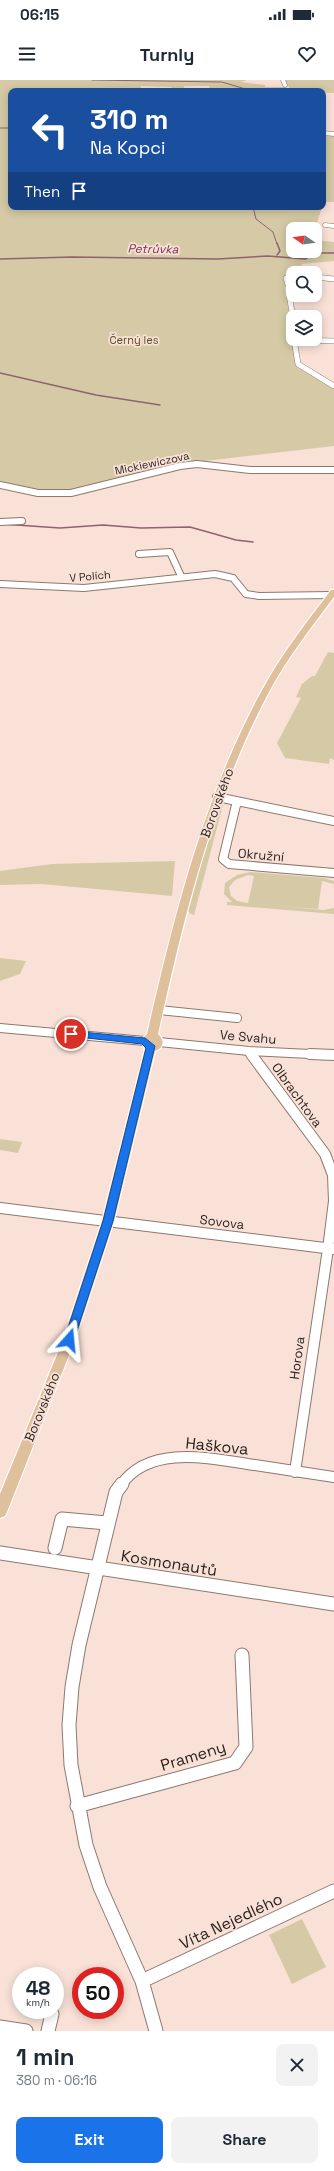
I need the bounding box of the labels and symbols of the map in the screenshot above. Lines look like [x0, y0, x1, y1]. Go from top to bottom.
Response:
north arrow [286, 222, 322, 258]
water label: Petrůvka [127, 241, 179, 257]
park label: Černý les [110, 333, 159, 347]
street label: Mickiewiczova [113, 448, 191, 478]
street label: V Polích [69, 567, 111, 585]
street label: Borovského [197, 766, 237, 840]
street label: Okružní [237, 845, 286, 866]
pin [54, 1017, 88, 1051]
street label: Ve Svahu [219, 1026, 277, 1048]
street label: Olbrachtova [268, 1059, 326, 1131]
street label: Sovova [199, 1211, 246, 1233]
position arrow [48, 1319, 90, 1361]
street label: Horova [286, 1335, 309, 1381]
street label: Borovského [20, 1370, 64, 1444]
street label: Haškova [184, 1432, 250, 1460]
street label: Kosmonautů [119, 1545, 219, 1581]
street label: Prameny [158, 1736, 228, 1776]
street label: Víta Nejedlého [176, 1888, 286, 1954]
speed limit sign: 50 [72, 1967, 124, 2019]

